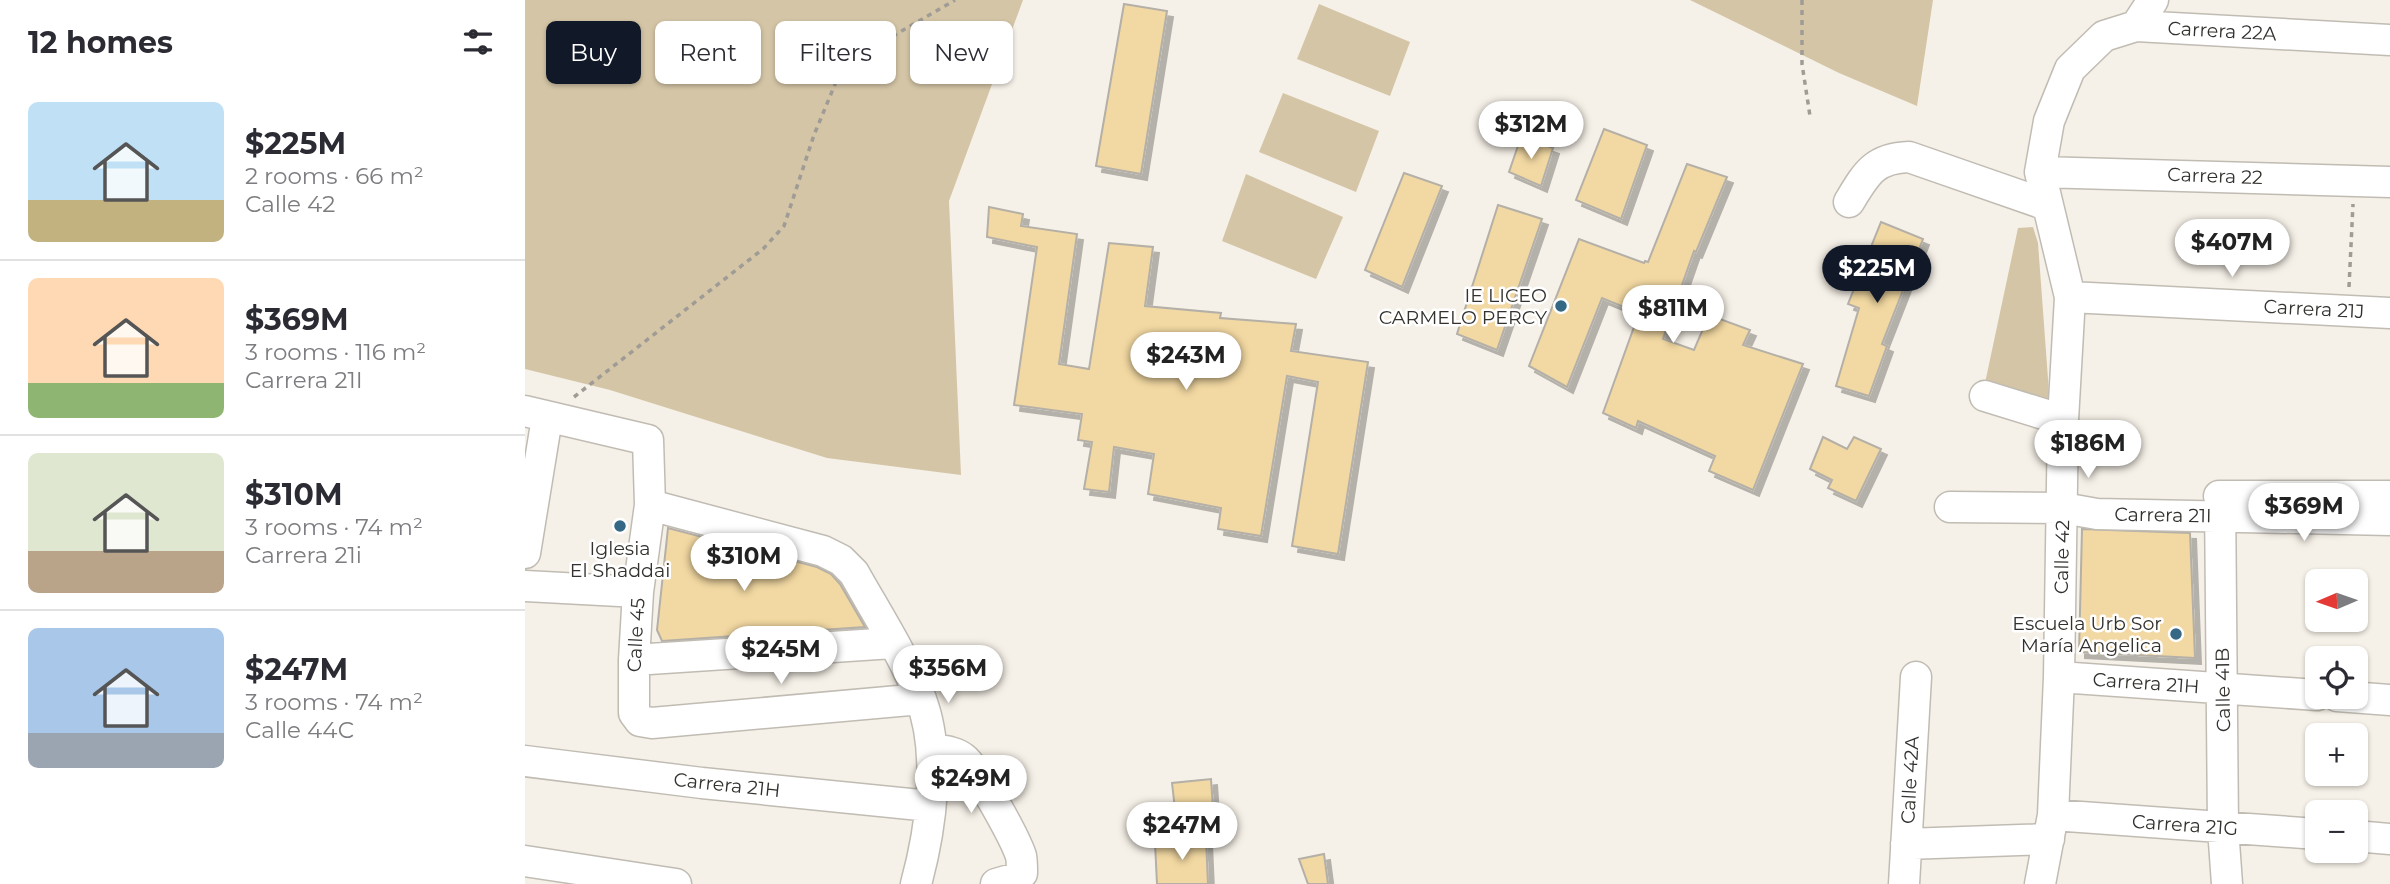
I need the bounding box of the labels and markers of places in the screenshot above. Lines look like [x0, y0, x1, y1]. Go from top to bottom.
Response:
pin: $312M [1482, 102, 1580, 161]
pin: $407M [2183, 219, 2281, 279]
pin: $225M [1828, 246, 1926, 305]
place label: IE LICEO CARMELO PERCY [1379, 284, 1548, 329]
pin: $811M [1624, 286, 1722, 345]
marker: IE LICEO CARMELO PERCY [1553, 298, 1569, 314]
pin: $243M [1137, 332, 1235, 392]
pin: $186M [2039, 420, 2137, 480]
pin: $369M [2255, 484, 2353, 543]
marker: Iglesia El Shaddai [612, 518, 628, 534]
pin: $310M [695, 534, 793, 593]
place label: Iglesia El Shaddai [570, 537, 670, 582]
place label: Escuela Urb Sor María Angelica [2012, 612, 2162, 657]
pin: $245M [732, 626, 830, 686]
marker: Escuela Urb Sor María Angelica [2168, 626, 2184, 642]
pin: $356M [899, 646, 997, 705]
pin: $249M [922, 756, 1020, 815]
pin: $247M [1133, 802, 1231, 862]

